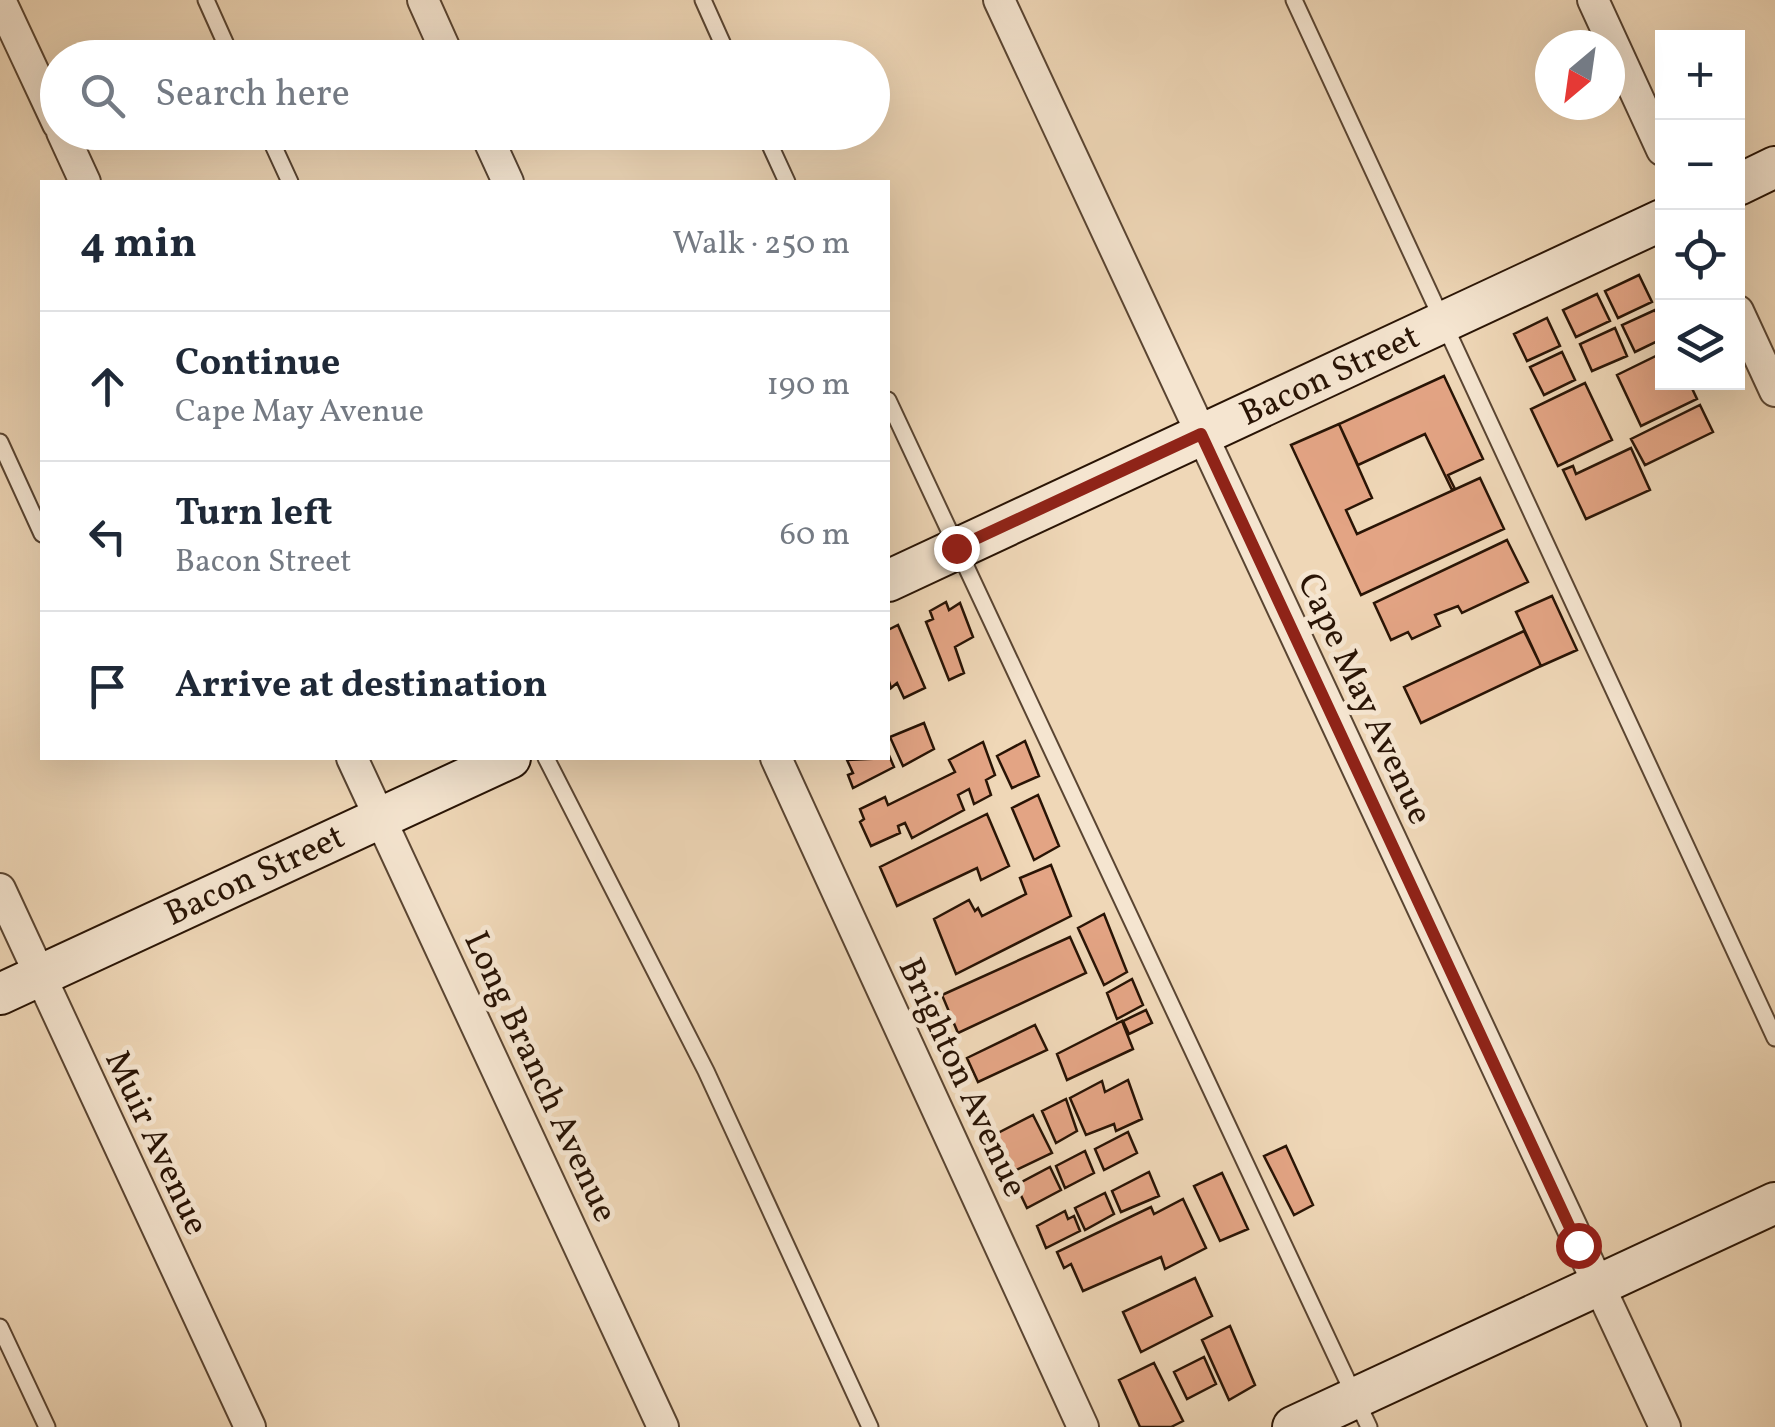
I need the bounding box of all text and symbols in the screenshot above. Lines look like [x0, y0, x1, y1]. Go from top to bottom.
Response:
north arrow [1535, 30, 1625, 120]
map controls [1655, 30, 1745, 390]
button: + [1655, 30, 1745, 120]
search box [40, 40, 890, 150]
icon: search [75, 68, 130, 123]
text: Search here [155, 69, 350, 122]
button: − [1655, 120, 1745, 210]
button: locate [1655, 210, 1745, 300]
text: 4 min [80, 216, 197, 275]
text: Walk · 250 m [672, 223, 850, 267]
button: layers [1655, 300, 1745, 390]
street label: Bacon Street [1233, 314, 1428, 439]
text: Continue [175, 338, 340, 391]
icon: ahead [80, 359, 135, 414]
text: 190 m [766, 364, 850, 408]
text: Cape May Avenue [175, 391, 424, 435]
text: Turn left [175, 488, 332, 541]
icon: left [80, 509, 135, 564]
text: 60 m [780, 514, 850, 558]
route end [934, 526, 980, 572]
text: Bacon Street [175, 541, 352, 585]
street label: Cape May Avenue [1284, 566, 1443, 833]
icon: arrive [80, 659, 135, 714]
text: Arrive at destination [175, 660, 548, 713]
street label: Bacon Street [158, 814, 353, 939]
street label: Long Branch Avenue [451, 924, 628, 1231]
street label: Brighton Avenue [885, 951, 1038, 1206]
street label: Muir Avenue [92, 1043, 219, 1243]
route start [1556, 1223, 1602, 1269]

